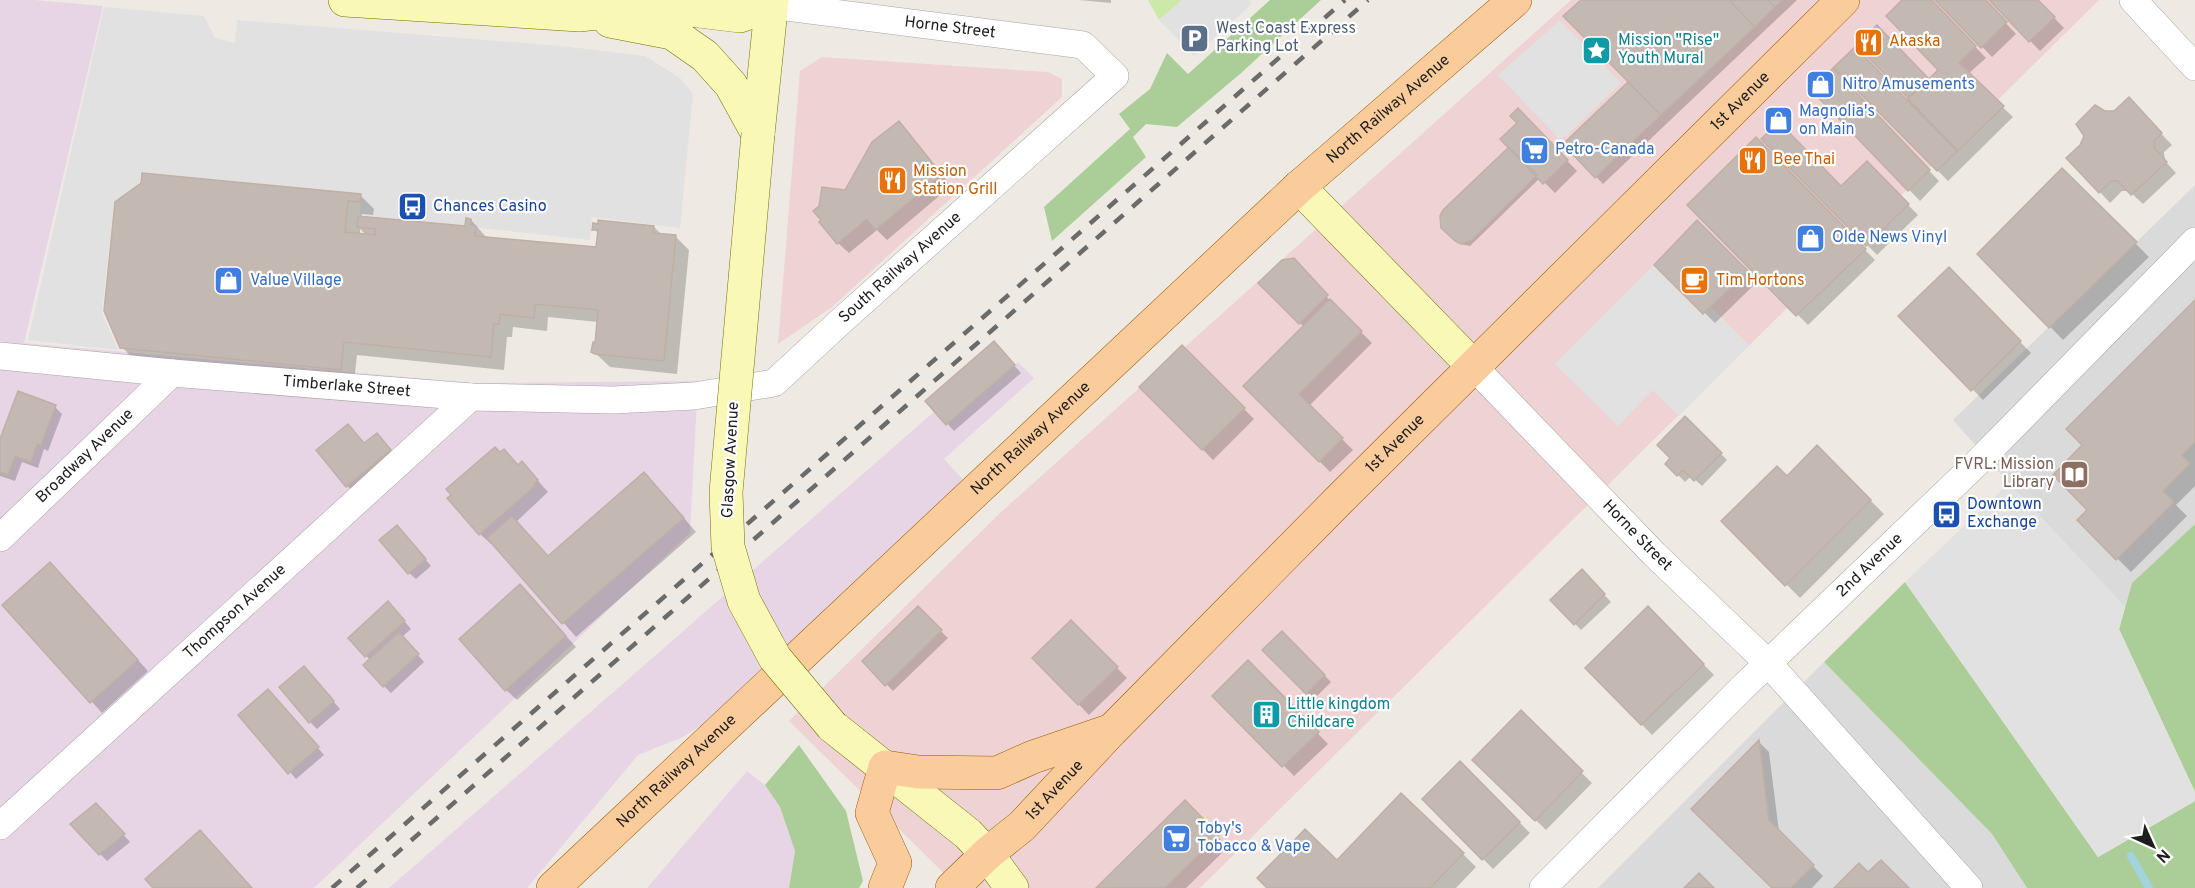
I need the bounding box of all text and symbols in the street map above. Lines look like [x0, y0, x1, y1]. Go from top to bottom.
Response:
street label: Horne Street [903, 12, 997, 44]
place label: West Coast Express Parking Lot [1216, 19, 1356, 57]
parking icon: West Coast Express Parking Lot [1179, 22, 1211, 54]
restaurant icon: Akaska [1852, 26, 1884, 58]
place label: Mission "Rise" Youth Mural [1618, 31, 1719, 69]
place label: Akaska [1889, 32, 1940, 52]
place icon: Mission "Rise" Youth Mural [1581, 34, 1613, 66]
street label: North Railway Avenue [1322, 51, 1454, 169]
street label: 1st Avenue [1707, 68, 1774, 135]
shop icon: Nitro Amusements [1805, 69, 1837, 101]
place label: Nitro Amusements [1842, 75, 1975, 95]
place label: Magnolia's on Main [1799, 102, 1875, 140]
shop icon: Magnolia's on Main [1762, 105, 1794, 137]
supermarket icon: Petro-Canada [1518, 134, 1550, 166]
place label: Petro-Canada [1555, 140, 1654, 160]
restaurant icon: Bee Thai [1736, 144, 1768, 176]
place label: Bee Thai [1773, 150, 1835, 170]
place label: Mission Station Grill [913, 162, 998, 200]
restaurant icon: Mission Station Grill [876, 165, 908, 197]
bus stop icon: Chances Casino [396, 191, 428, 223]
place label: Chances Casino [433, 197, 547, 217]
street label: South Railway Avenue [835, 208, 966, 328]
shop icon: Olde News Vinyl [1795, 222, 1827, 254]
place label: Olde News Vinyl [1832, 228, 1947, 248]
shop icon: Value Village [213, 265, 245, 297]
cafe icon: Tim Hortons [1679, 265, 1711, 297]
place label: Value Village [250, 271, 342, 291]
place label: Tim Hortons [1716, 271, 1805, 291]
street label: Timberlake Street [282, 372, 411, 402]
street label: North Railway Avenue [967, 378, 1095, 500]
street label: Glasgow Avenue [718, 401, 744, 519]
street label: Broadway Avenue [32, 405, 138, 508]
street label: 1st Avenue [1362, 410, 1429, 478]
place label: FVRL: Mission Library [1954, 455, 2054, 493]
library icon: FVRL: Mission Library [2059, 458, 2091, 490]
place label: Downtown Exchange [1967, 495, 2042, 533]
street label: Horne Street [1598, 496, 1676, 576]
bus stop icon: Downtown Exchange [1930, 498, 1962, 530]
street label: 2nd Avenue [1832, 529, 1907, 602]
street label: Thompson Avenue [180, 560, 291, 664]
place label: Little kingdom Childcare [1287, 695, 1390, 733]
building icon: Little kingdom Childcare [1250, 698, 1282, 730]
street label: North Railway Avenue [613, 710, 741, 833]
street label: 1st Avenue [1022, 756, 1088, 825]
north arrow [2123, 816, 2183, 876]
place label: Toby's Tobacco & Vape [1197, 819, 1310, 857]
supermarket icon: Toby's Tobacco & Vape [1160, 822, 1192, 854]
text: N [2151, 844, 2173, 866]

